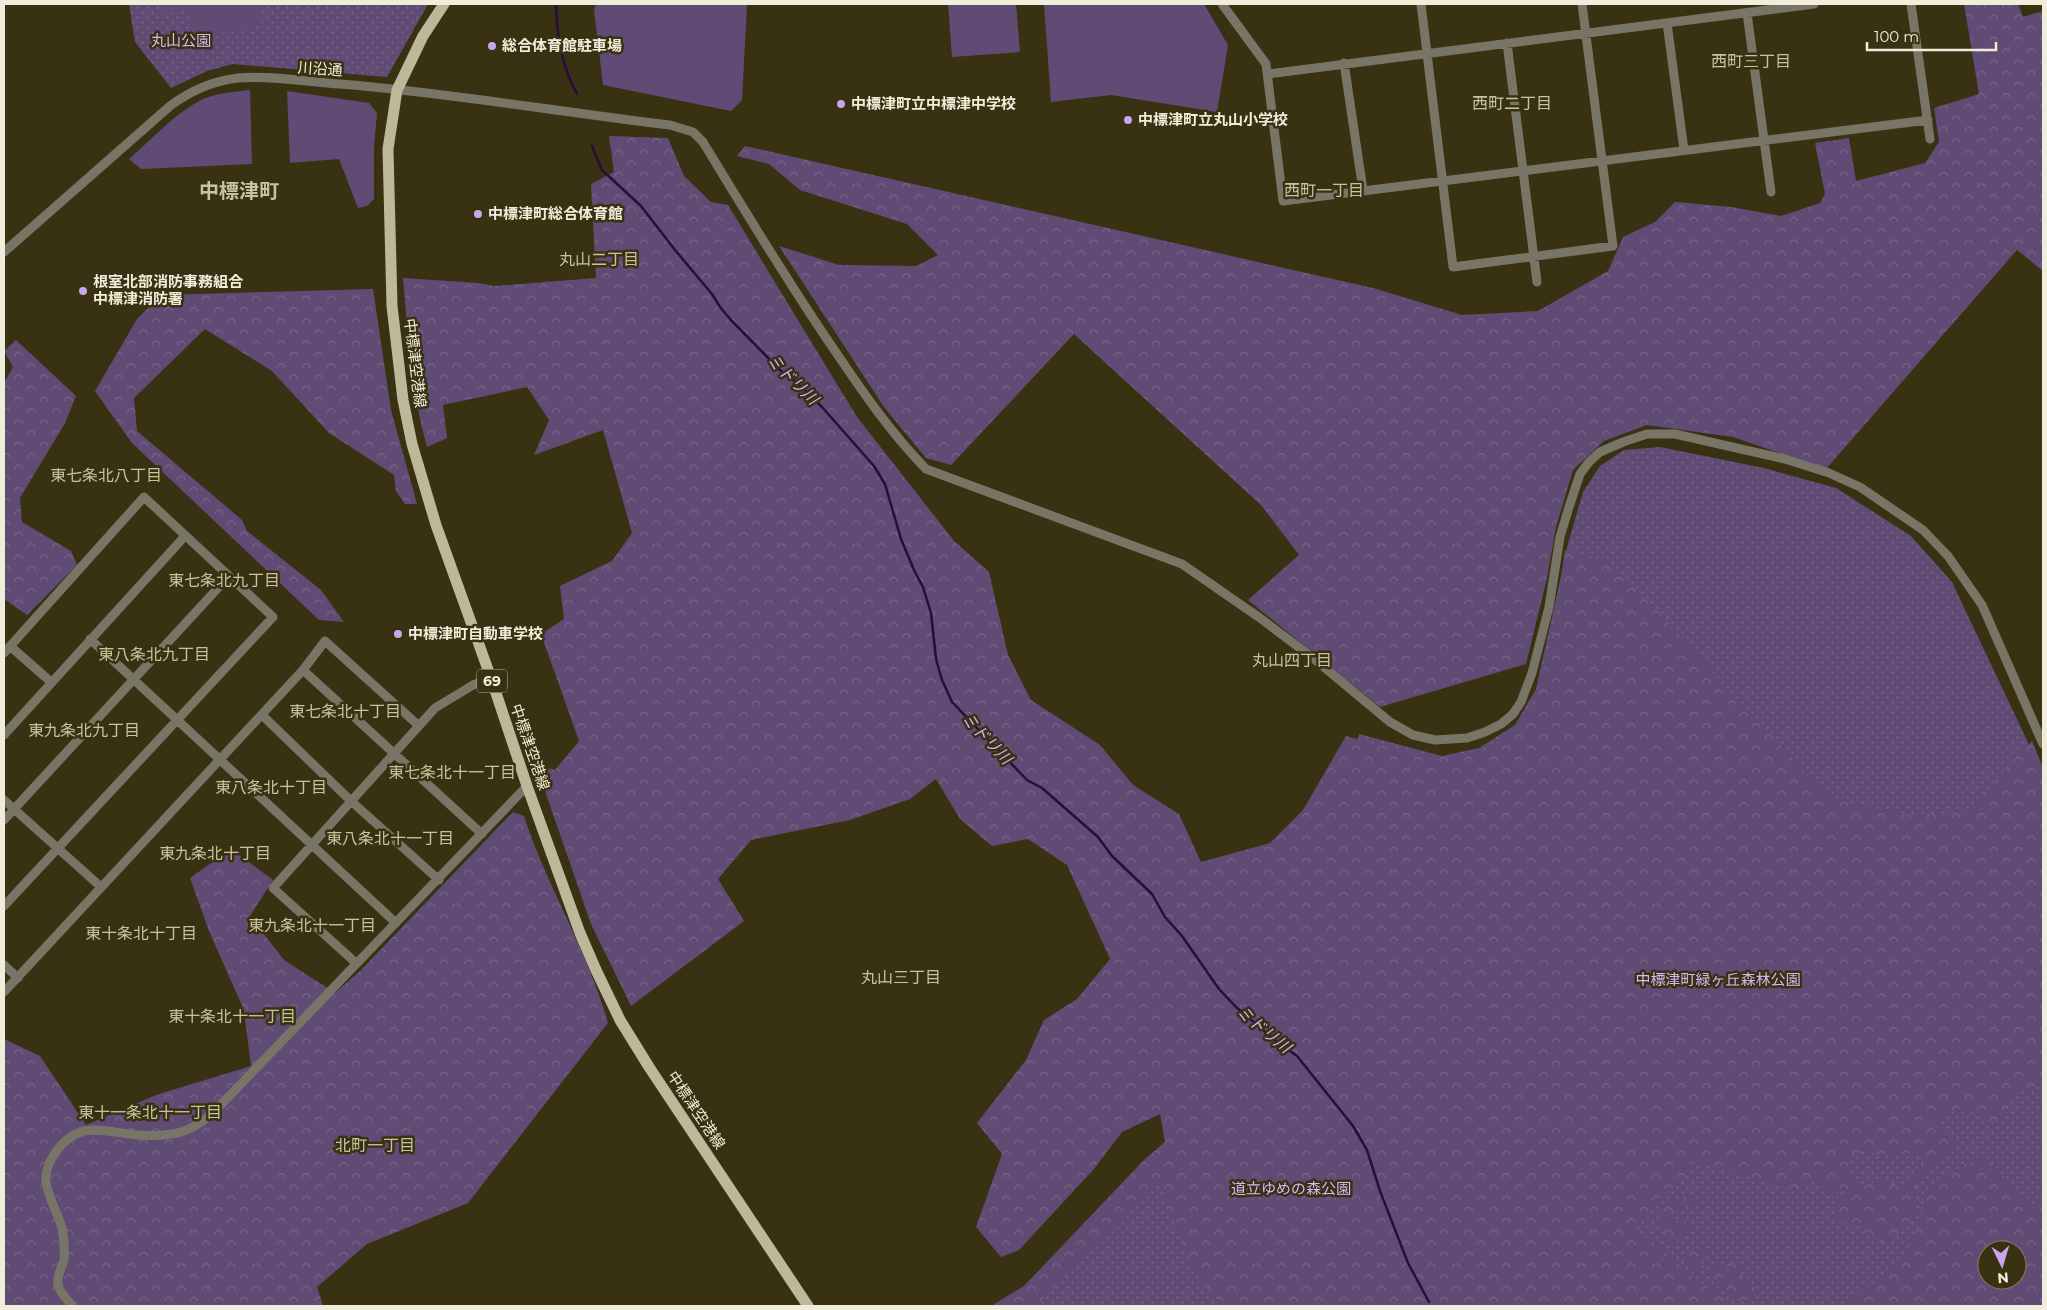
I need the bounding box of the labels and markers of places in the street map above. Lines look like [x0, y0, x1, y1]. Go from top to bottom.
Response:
place label: 総合体育館駐車場 [502, 36, 622, 55]
marker: 総合体育館駐車場 [486, 40, 498, 52]
place label: 中標津町立中標津中学校 [851, 94, 1016, 113]
marker: 中標津町立中標津中学校 [835, 98, 847, 110]
place label: 中標津町立丸山小学校 [1138, 110, 1288, 129]
marker: 中標津町立丸山小学校 [1122, 114, 1134, 126]
place label: 中標津町総合体育館 [488, 204, 623, 223]
marker: 中標津町総合体育館 [472, 208, 484, 220]
place label: 根室北部消防事務組合 中標津消防署 [93, 272, 244, 308]
marker: 根室北部消防事務組合 中標津消防署 [77, 285, 89, 297]
place label: 中標津町自動車学校 [408, 624, 543, 643]
marker: 中標津町自動車学校 [392, 628, 404, 640]

